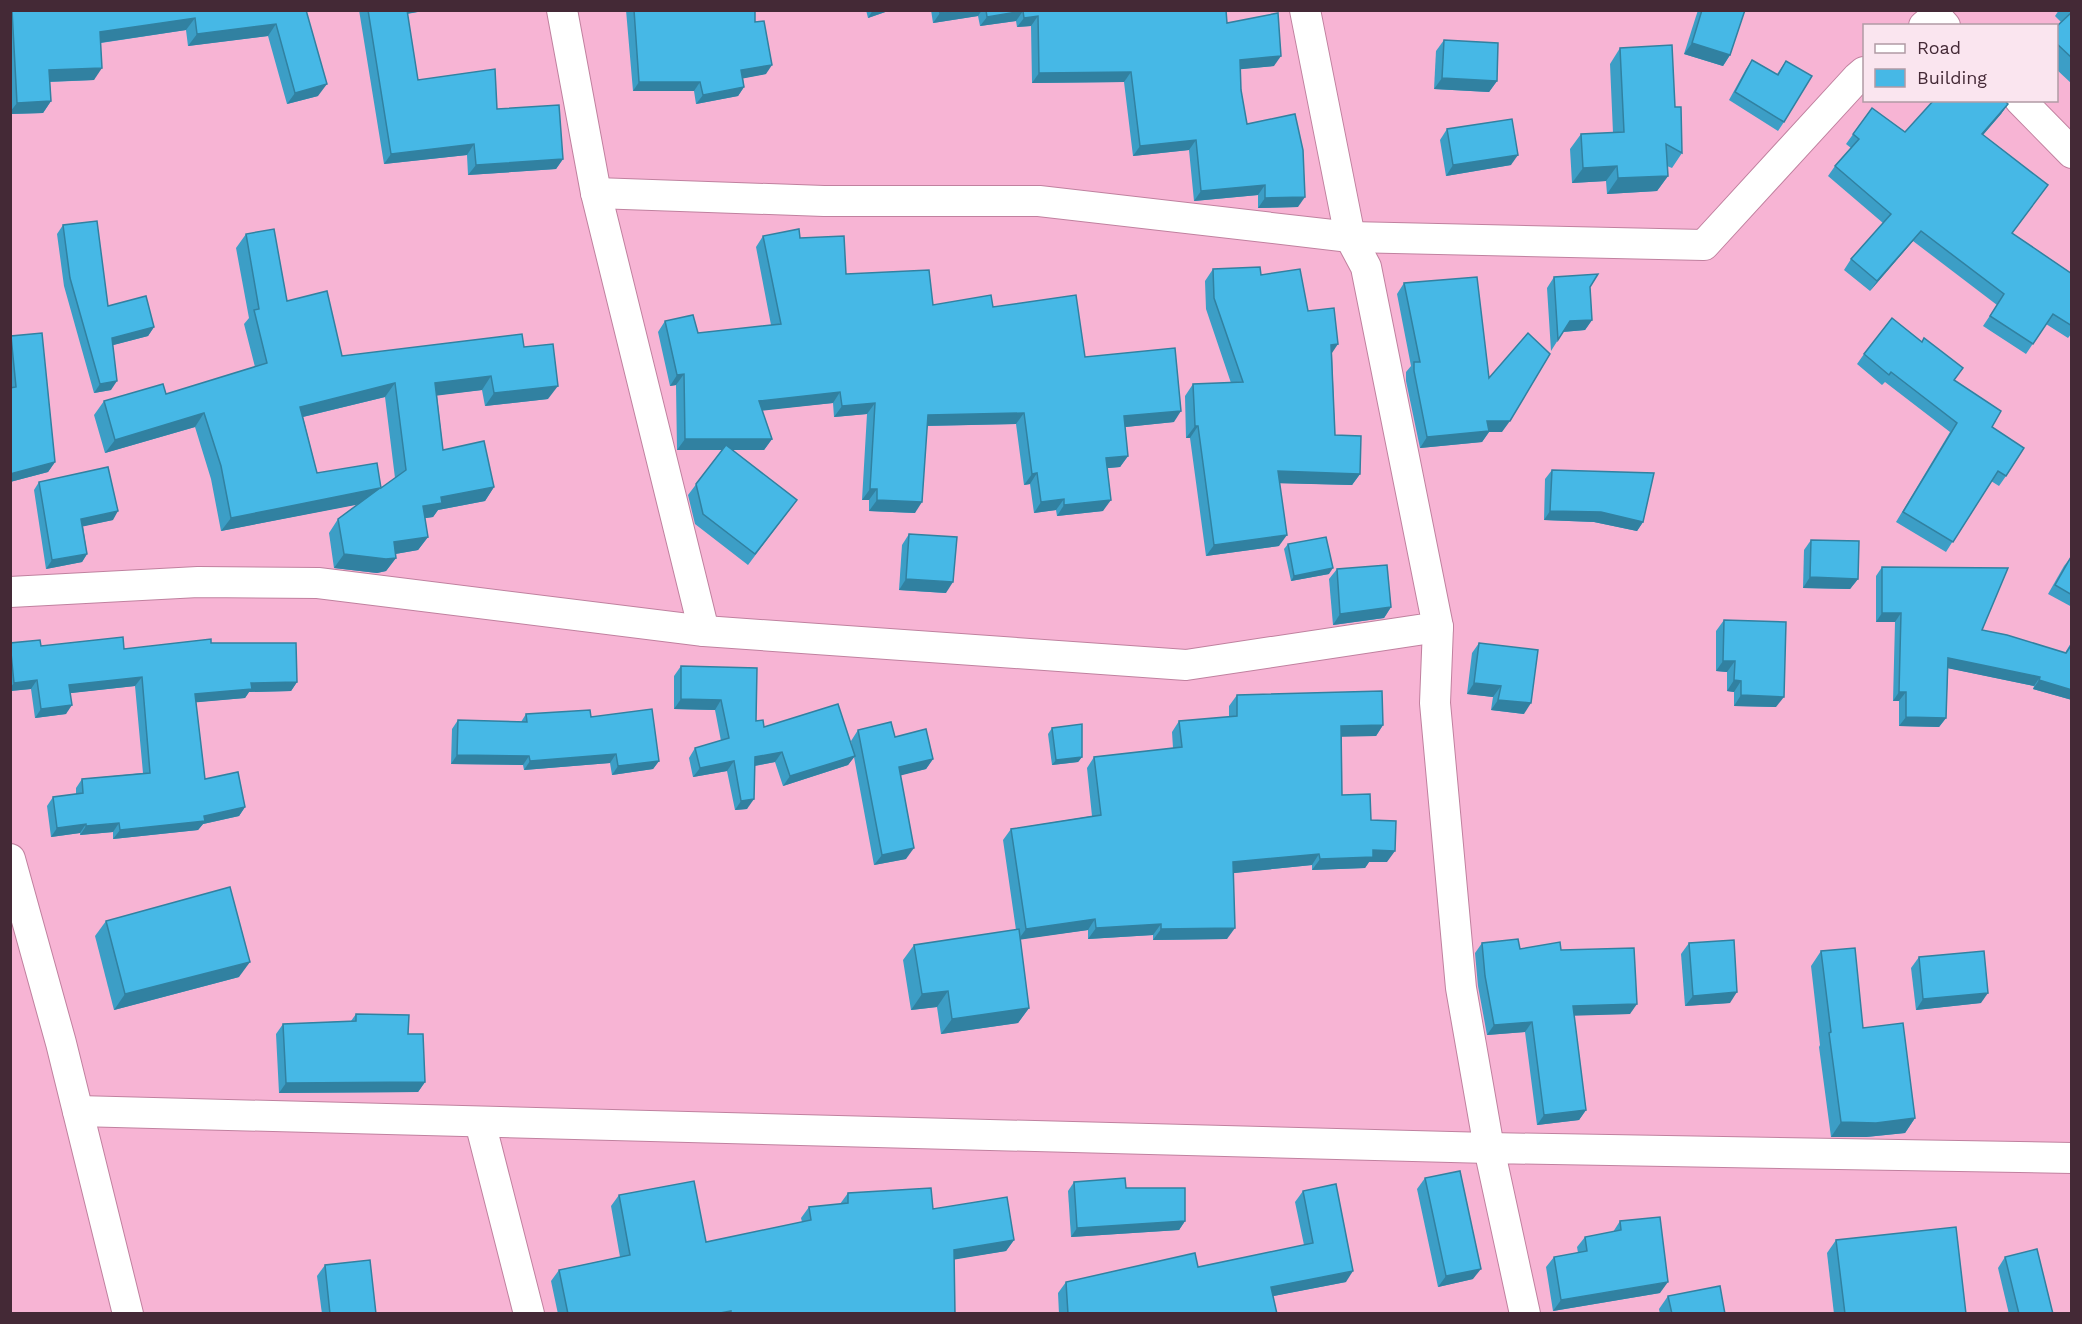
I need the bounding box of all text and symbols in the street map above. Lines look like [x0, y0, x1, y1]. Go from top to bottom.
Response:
legend [1863, 24, 2058, 102]
text: Road [1917, 37, 1961, 58]
text: Building [1917, 67, 1987, 88]

